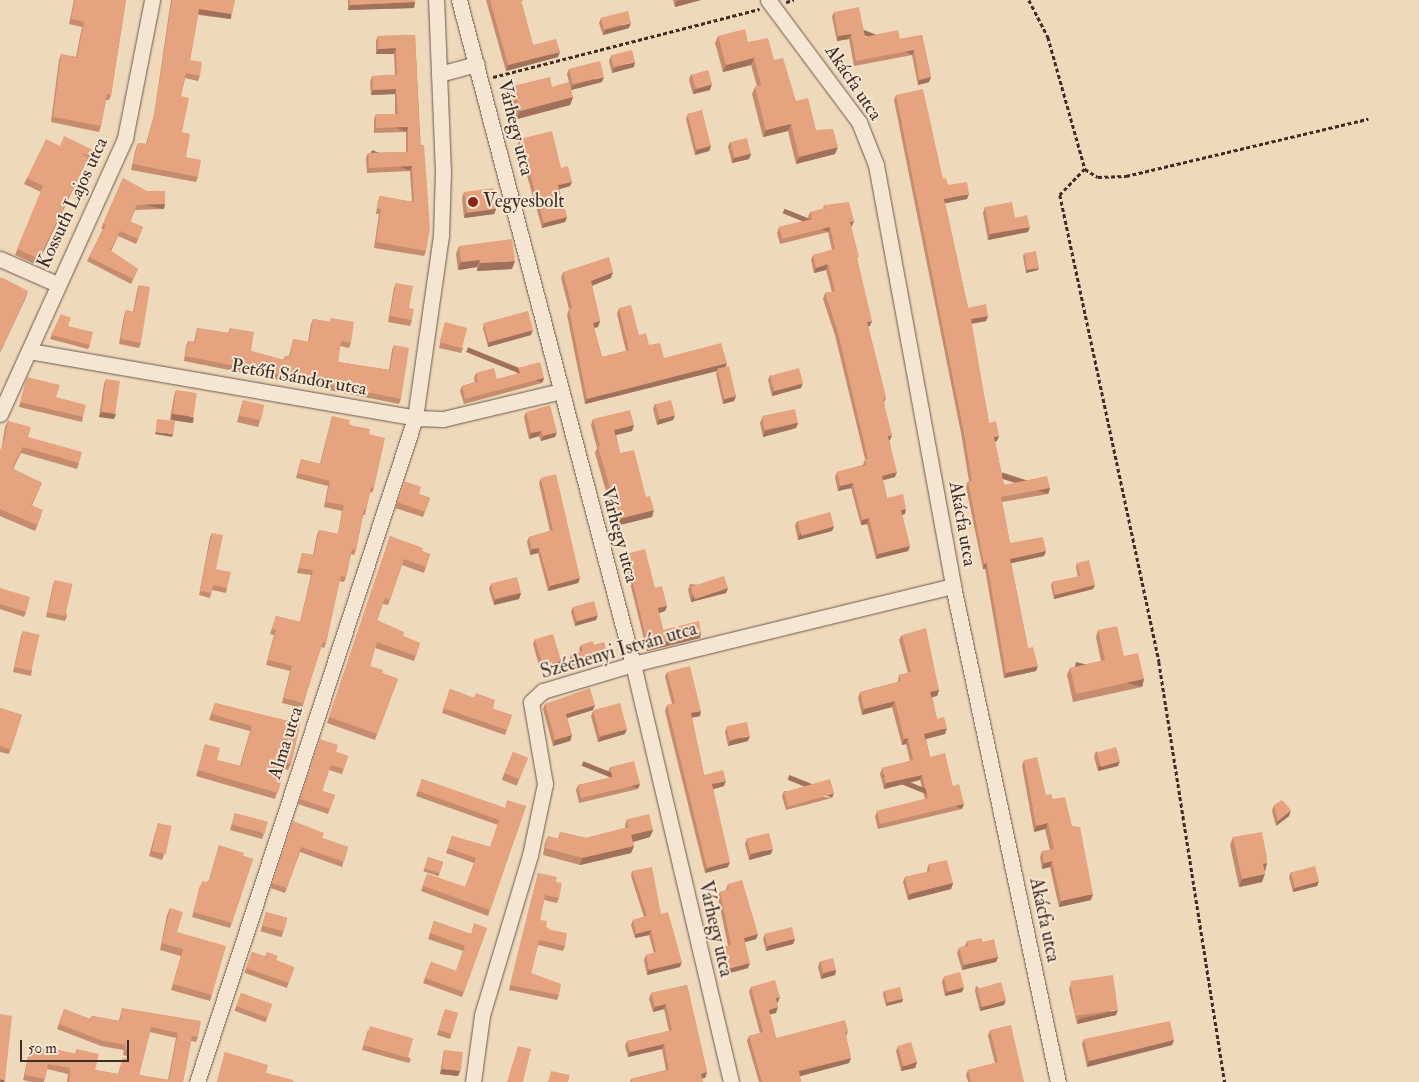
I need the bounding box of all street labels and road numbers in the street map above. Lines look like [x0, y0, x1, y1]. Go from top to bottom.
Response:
street label: Akácfa utca [820, 41, 886, 125]
street label: Várhegy utca [492, 78, 538, 178]
street label: Kossuth Lajos utca [33, 134, 113, 272]
street label: Petőfi Sándor utca [229, 355, 369, 401]
street label: Akácfa utca [943, 480, 981, 568]
street label: Várhegy utca [595, 485, 643, 585]
street label: Széchenyi István utca [538, 618, 700, 684]
street label: Alma utca [264, 704, 308, 782]
street label: Akácfa utca [1024, 876, 1064, 964]
street label: Várhegy utca [693, 879, 737, 979]

